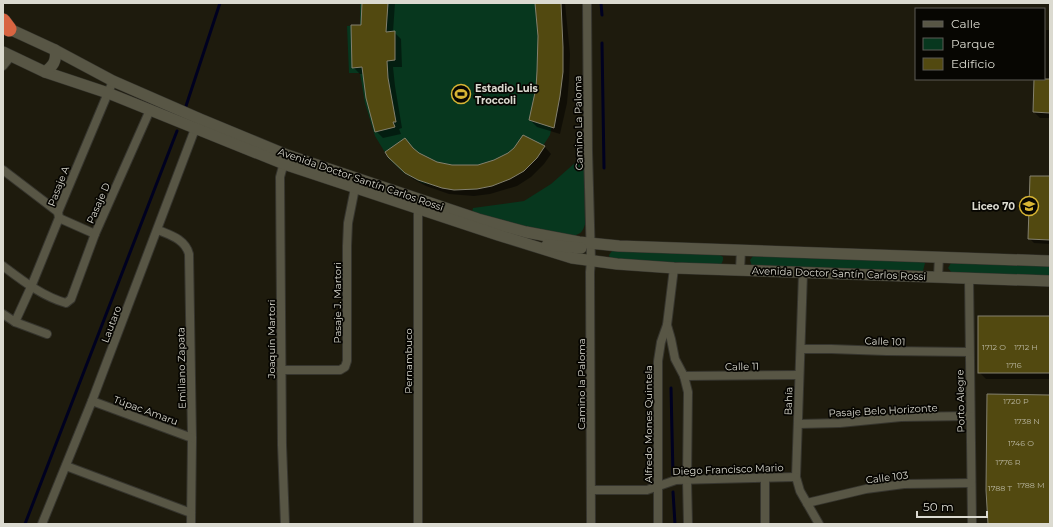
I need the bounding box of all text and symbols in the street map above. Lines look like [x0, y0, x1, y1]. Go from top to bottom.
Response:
legend [915, 8, 1045, 80]
text: Calle [951, 16, 980, 31]
text: Parque [951, 36, 995, 51]
text: Edificio [951, 56, 995, 71]
street label: Camino La Paloma [571, 76, 586, 170]
place label: Estadio Luis Troccoli [475, 82, 539, 107]
sports icon: Estadio Luis Troccoli [450, 83, 472, 105]
street label: Avenida Doctor Santín Carlos Rossi [276, 145, 445, 214]
street label: Pasaje A [45, 163, 72, 208]
street label: Pasaje D [84, 181, 113, 226]
school or university icon: Liceo 70 [1018, 195, 1040, 217]
place label: Liceo 70 [972, 200, 1015, 213]
street label: Pasaje J. Martori [331, 262, 344, 344]
street label: Avenida Doctor Santín Carlos Rossi [752, 264, 926, 283]
street label: Joaquín Martori [265, 299, 278, 380]
street label: Lautaro [99, 304, 124, 344]
street label: Emiliano Zapata [174, 327, 189, 409]
street label: Pernambuco [402, 328, 415, 394]
street label: Calle 101 [864, 334, 906, 349]
street label: Camino la Paloma [575, 338, 588, 430]
house number: 1712 O [982, 342, 1006, 352]
house number: 1712 H [1014, 342, 1038, 352]
street label: Calle 11 [725, 360, 759, 373]
house number: 1716 [1006, 360, 1022, 370]
street label: Alfredo Mones Quintela [642, 365, 655, 483]
street label: Porto Alegre [953, 369, 968, 433]
street label: Bahía [782, 386, 795, 416]
street label: Túpac Amaru [112, 393, 180, 428]
house number: 1720 P [1003, 396, 1029, 406]
street label: Pasaje Belo Horizonte [828, 401, 938, 420]
house number: 1738 N [1014, 416, 1040, 426]
house number: 1746 O [1008, 438, 1034, 448]
house number: 1776 R [996, 457, 1021, 467]
street label: Diego Francisco Mario [672, 461, 784, 478]
street label: Calle 103 [865, 468, 909, 487]
house number: 1788 M [1017, 480, 1045, 490]
house number: 1788 T [988, 483, 1013, 493]
scale bar [917, 493, 987, 519]
text: 50 m [923, 499, 954, 514]

